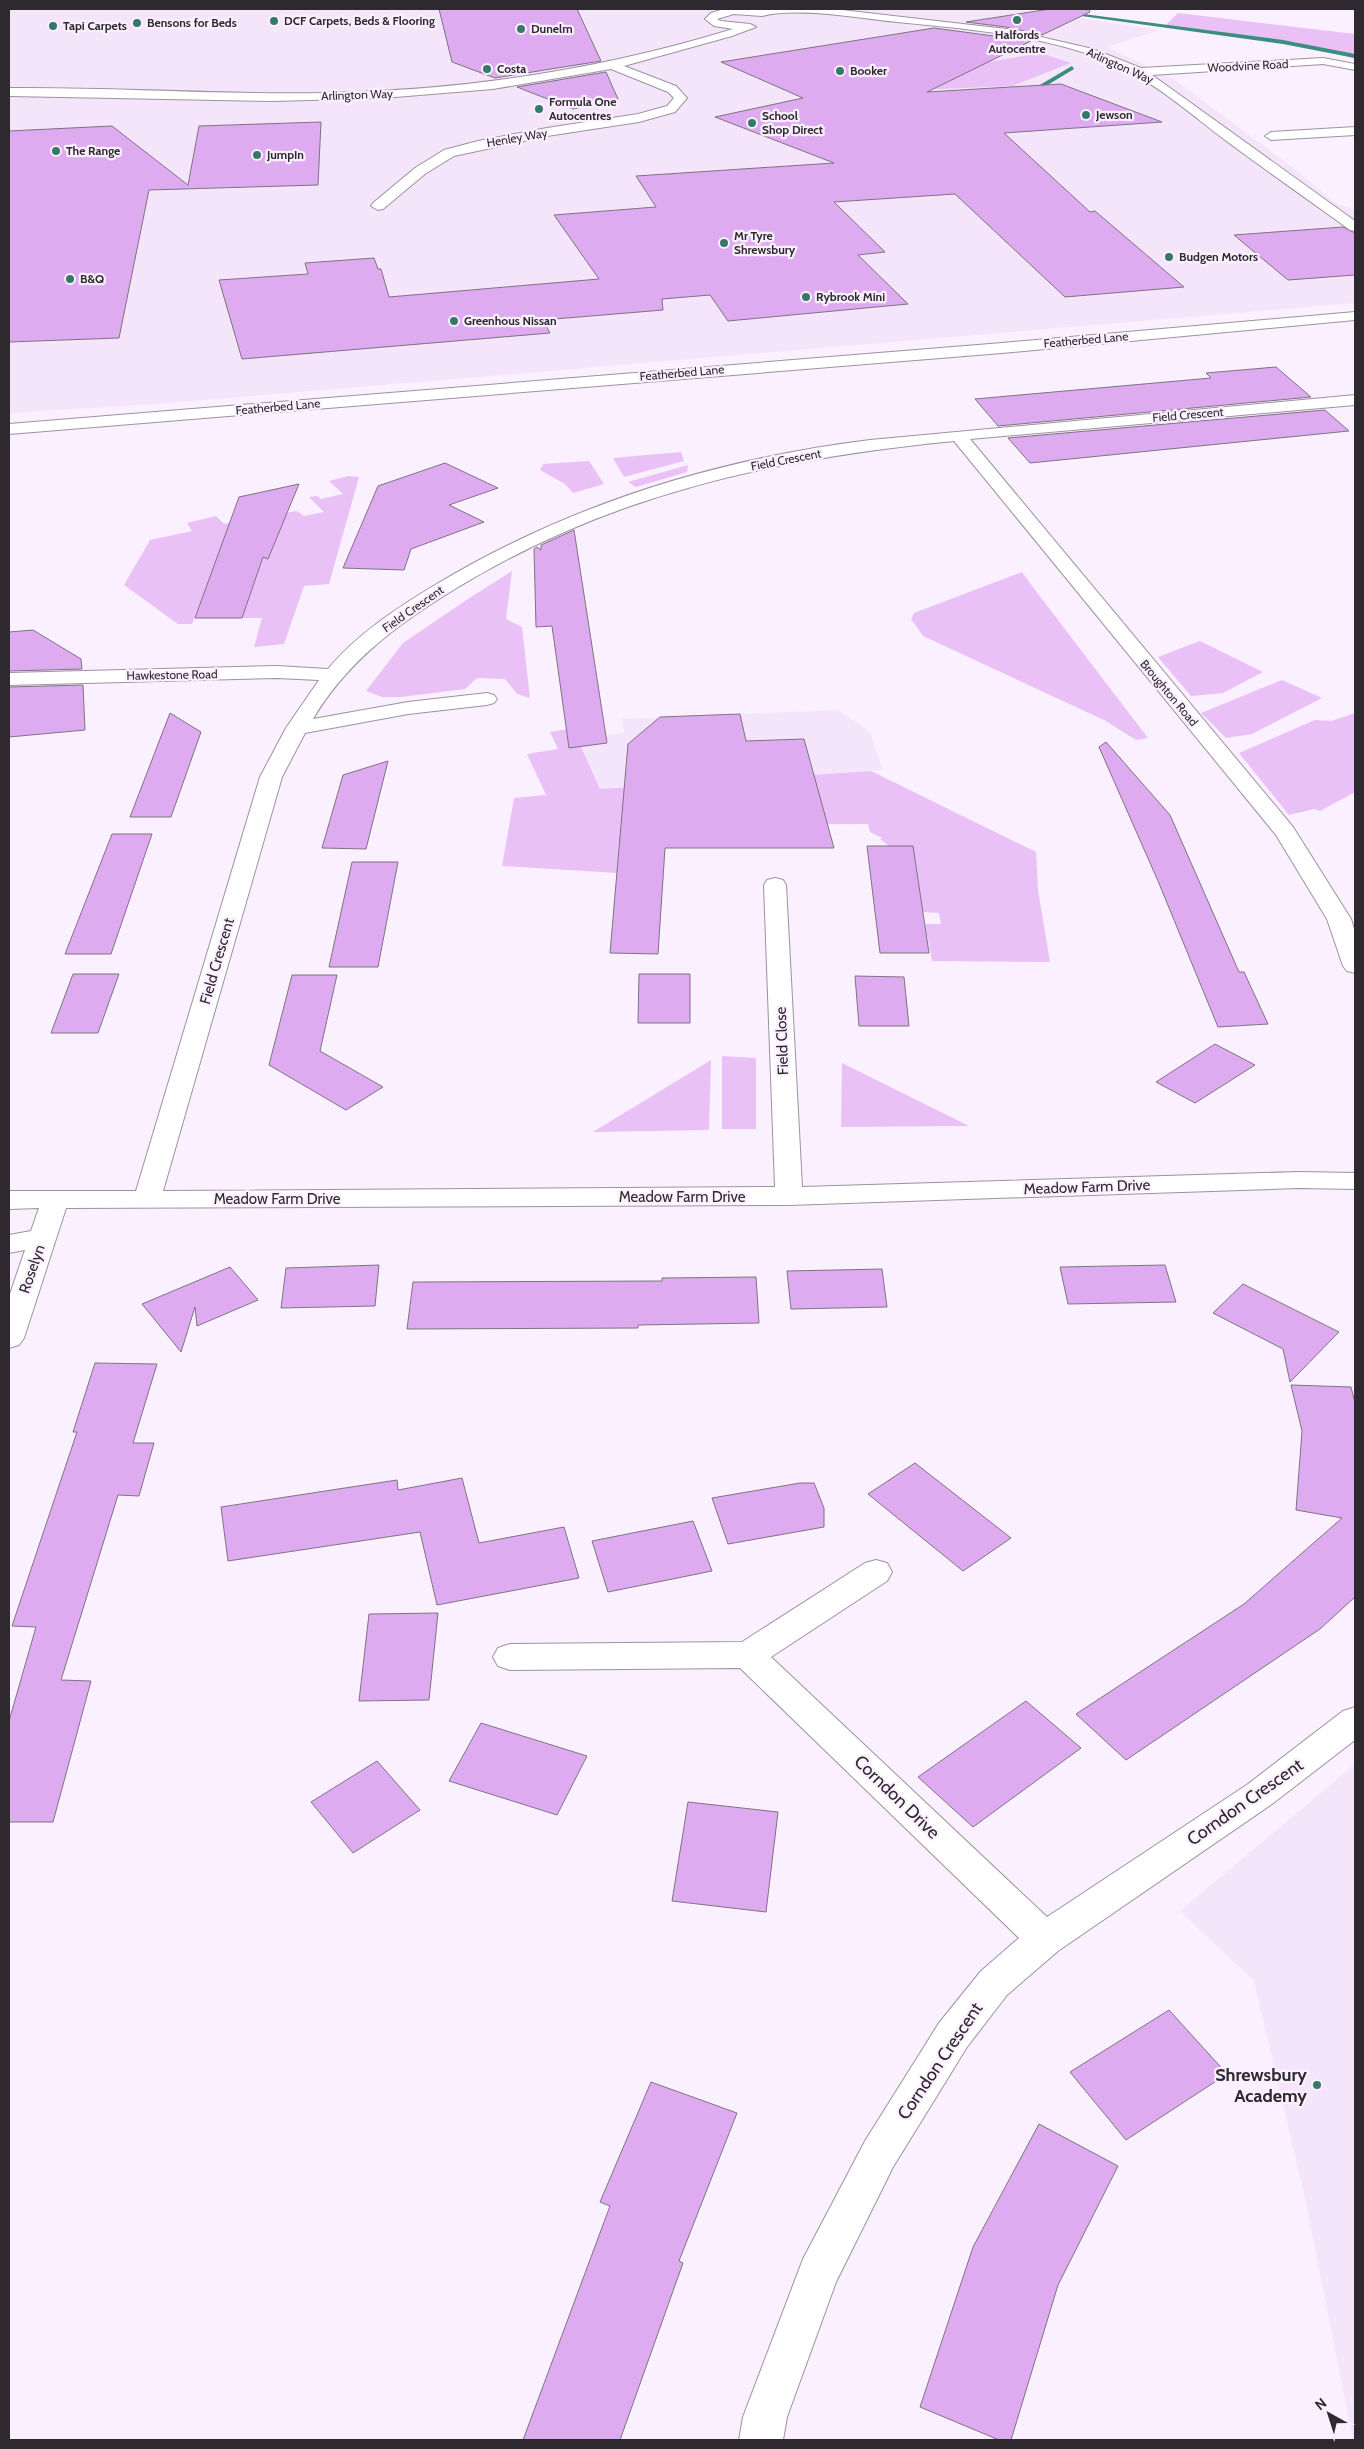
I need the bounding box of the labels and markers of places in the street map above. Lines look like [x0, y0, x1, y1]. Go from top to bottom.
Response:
place label: DCF Carpets, Beds & Flooring [284, 13, 435, 28]
marker: Halfords Autocentre [1011, 14, 1023, 26]
place label: Bensons for Beds [147, 15, 237, 30]
marker: DCF Carpets, Beds & Flooring [268, 15, 280, 27]
marker: Bensons for Beds [131, 17, 143, 29]
place label: Tapi Carpets [63, 18, 127, 33]
marker: Tapi Carpets [47, 20, 59, 32]
place label: Dunelm [531, 21, 573, 36]
marker: Dunelm [515, 23, 527, 35]
place label: Halfords Autocentre [988, 27, 1046, 56]
place label: Costa [497, 61, 526, 76]
marker: Costa [481, 63, 493, 75]
place label: Booker [850, 63, 887, 78]
marker: Booker [834, 65, 846, 77]
place label: Formula One Autocentres [549, 94, 616, 123]
marker: Formula One Autocentres [533, 103, 545, 115]
place label: Jewson [1095, 107, 1133, 122]
place label: School Shop Direct [762, 108, 823, 137]
marker: Jewson [1080, 109, 1092, 121]
marker: School Shop Direct [746, 117, 758, 129]
place label: The Range [66, 143, 120, 158]
marker: The Range [50, 145, 62, 157]
place label: JumpIn [266, 147, 304, 162]
marker: JumpIn [251, 149, 263, 161]
place label: Mr Tyre Shrewsbury [734, 228, 796, 257]
marker: Mr Tyre Shrewsbury [718, 237, 730, 249]
place label: Budgen Motors [1179, 249, 1258, 264]
marker: Budgen Motors [1163, 251, 1175, 263]
place label: B&Q [80, 271, 104, 286]
marker: B&Q [64, 273, 76, 285]
place label: Rybrook Mini [816, 289, 885, 304]
marker: Rybrook Mini [800, 291, 812, 303]
place label: Greenhous Nissan [464, 313, 557, 328]
marker: Greenhous Nissan [448, 315, 460, 327]
place label: Shrewsbury Academy [1215, 2064, 1307, 2107]
marker: Shrewsbury Academy [1311, 2079, 1323, 2091]

